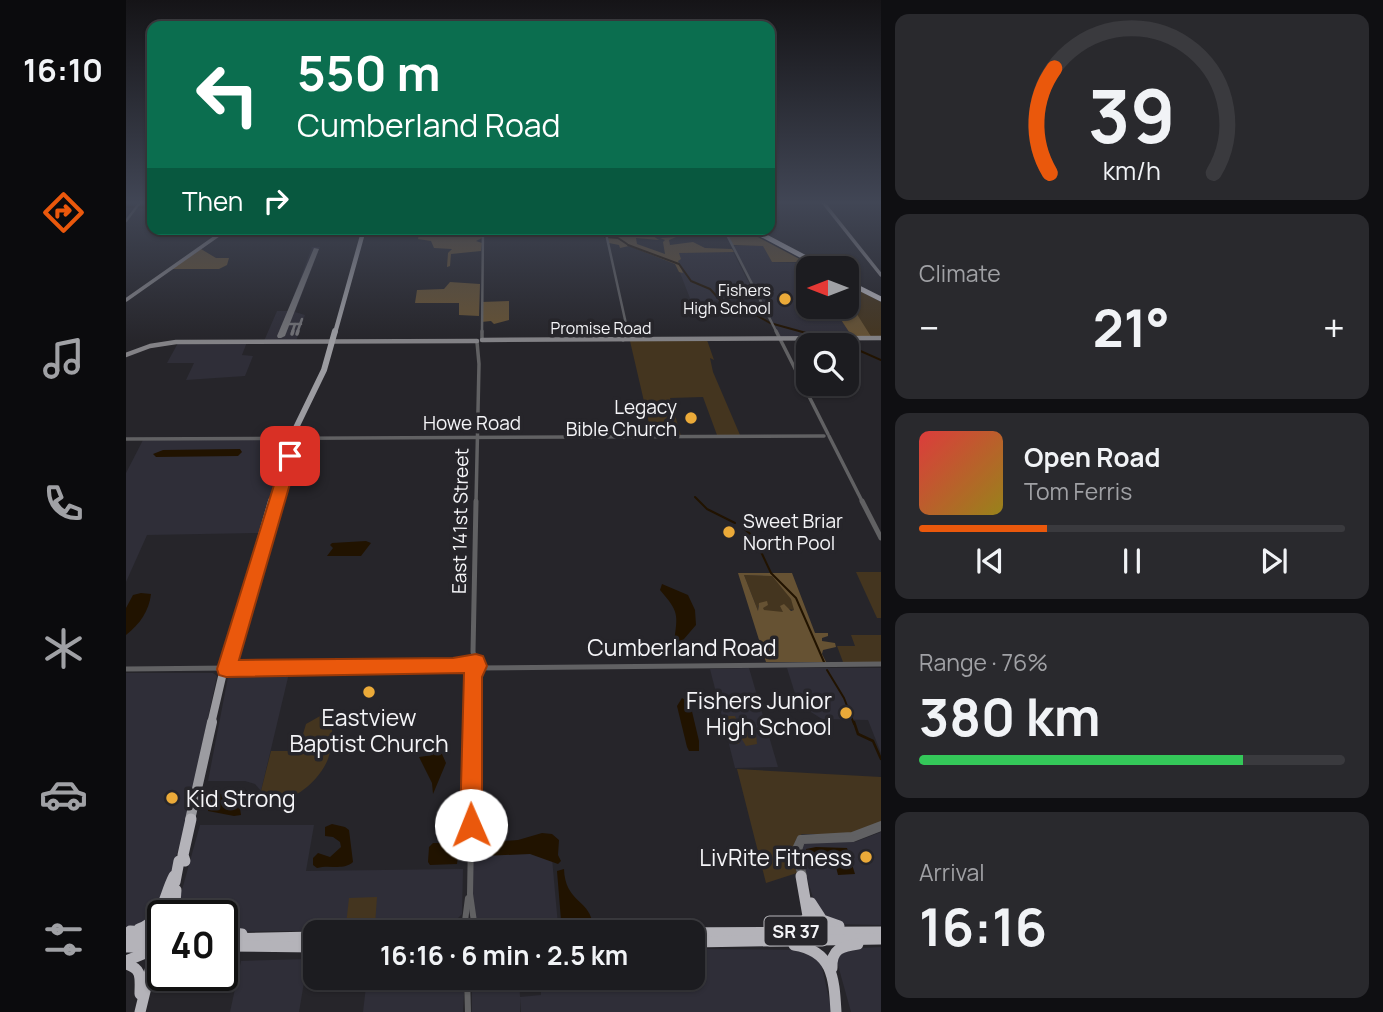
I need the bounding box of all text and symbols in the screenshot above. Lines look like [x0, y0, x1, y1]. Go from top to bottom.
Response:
text: 550 m [297, 39, 441, 106]
text: 16:10 [23, 48, 103, 92]
icon: left [182, 49, 273, 140]
text: 39 [1088, 65, 1176, 165]
text: Cumberland Road [297, 103, 561, 147]
text: km/h [1103, 153, 1161, 188]
icon: right [257, 182, 295, 220]
text: Then [182, 183, 243, 219]
icon: directions [39, 188, 88, 237]
north arrow [796, 256, 859, 318]
map controls [796, 256, 859, 396]
text: Climate [919, 257, 1001, 289]
place label: Fishers High School [683, 279, 771, 319]
marker: Fishers High School [777, 291, 793, 307]
text: 21° [1093, 292, 1170, 363]
text: − [919, 301, 940, 353]
text: + [1323, 301, 1345, 353]
street label: Promise Road [551, 317, 651, 339]
button: search [796, 333, 859, 396]
icon: music [39, 334, 88, 383]
place label: Legacy Bible Church [566, 394, 677, 442]
street label: Howe Road [423, 410, 521, 436]
marker: Legacy Bible Church [683, 410, 699, 426]
pin [260, 426, 320, 486]
icon: arrive [271, 437, 309, 475]
text: Open Road [1024, 439, 1160, 475]
street label: East 141st Street [446, 448, 474, 594]
text: Tom Ferris [1024, 475, 1132, 507]
icon: phone [39, 479, 88, 528]
place label: Sweet Briar North Pool [743, 508, 843, 556]
marker: Sweet Briar North Pool [721, 524, 737, 540]
icon: previous [971, 542, 1009, 580]
icon: pause [1113, 542, 1151, 580]
icon: next [1255, 542, 1293, 580]
icon: climate [39, 624, 88, 673]
street label: Cumberland Road [587, 631, 777, 663]
text: Range · 76% [919, 646, 1048, 678]
text: 380 km [919, 681, 1100, 752]
marker: Eastview Baptist Church [361, 684, 377, 700]
place label: Fishers Junior High School [686, 684, 832, 742]
place label: Eastview Baptist Church [289, 701, 449, 759]
marker: Fishers Junior High School [838, 705, 854, 721]
icon: car [39, 770, 88, 819]
place label: Kid Strong [186, 782, 296, 814]
position arrow [434, 788, 508, 862]
marker: Kid Strong [164, 790, 180, 806]
place label: LivRite Fitness [699, 841, 852, 873]
marker: LivRite Fitness [858, 849, 874, 865]
text: Arrival [919, 856, 985, 888]
text: 16:16 [919, 891, 1047, 962]
speed limit sign: 40 [147, 900, 238, 991]
icon: filters [39, 915, 88, 964]
road number: SR 37 [764, 916, 828, 946]
text: 16:16 · 6 min · 2.5 km [380, 937, 628, 973]

